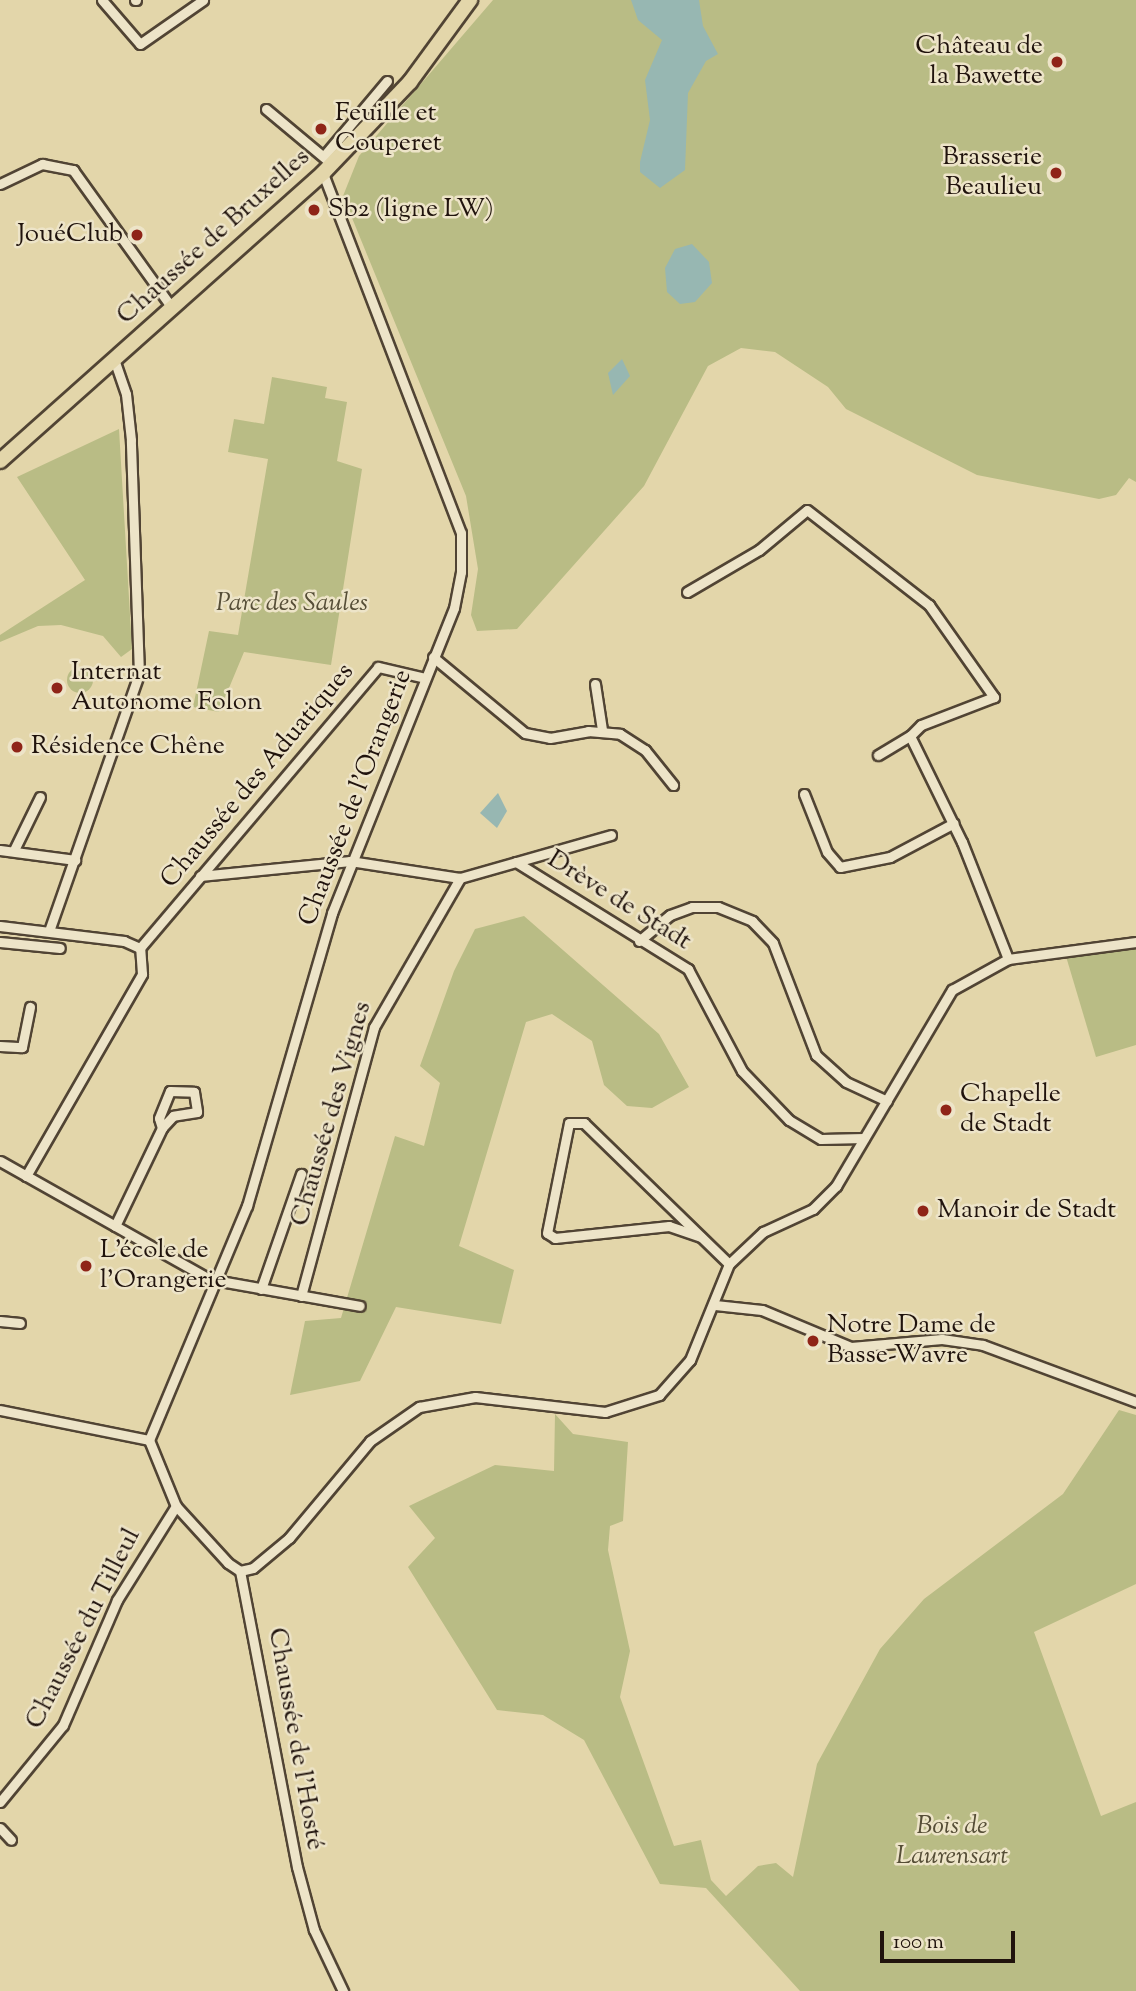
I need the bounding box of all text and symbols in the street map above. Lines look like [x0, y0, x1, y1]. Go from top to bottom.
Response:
place label: Château de la Bawette [915, 31, 1043, 92]
marker: Château de la Bawette [1049, 54, 1065, 70]
place label: Feuille et Couperet [335, 98, 442, 160]
marker: Feuille et Couperet [313, 121, 329, 137]
street label: Chaussée de Bruxelles [111, 142, 317, 332]
place label: Brasserie Beaulieu [942, 142, 1042, 204]
marker: Brasserie Beaulieu [1048, 165, 1064, 181]
place label: Sb2 (ligne LW) [328, 194, 494, 226]
marker: Sb2 (ligne LW) [306, 202, 322, 218]
place label: JouéClub [17, 219, 123, 251]
marker: JouéClub [129, 227, 145, 243]
park label: Parc des Saules [216, 588, 368, 620]
place label: Internat Autonome Folon [71, 657, 262, 718]
street label: Chaussée des Aduatiques [155, 657, 361, 895]
street label: Chaussée de l'Orangerie [293, 666, 419, 930]
marker: Internat Autonome Folon [49, 680, 65, 696]
place label: Résidence Chêne [31, 731, 225, 763]
marker: Résidence Chêne [9, 739, 25, 755]
street label: Drève de Stadt [541, 844, 697, 958]
street label: Chaussée des Vignes [285, 998, 379, 1230]
place label: Chapelle de Stadt [960, 1079, 1061, 1140]
marker: Chapelle de Stadt [938, 1102, 954, 1118]
place label: Manoir de Stadt [937, 1195, 1116, 1227]
marker: Manoir de Stadt [915, 1203, 931, 1219]
place label: L'école de l'Orangerie [100, 1235, 227, 1296]
marker: L'école de l'Orangerie [78, 1258, 94, 1274]
place label: Notre Dame de Basse-Wavre [827, 1310, 996, 1372]
marker: Notre Dame de Basse-Wavre [805, 1333, 821, 1349]
street label: Chaussée du Tilleul [20, 1523, 148, 1735]
street label: Chaussée de l'Hosté [260, 1625, 330, 1853]
park label: Bois de Laurensart [896, 1811, 1008, 1872]
scale bar [884, 1918, 1019, 1962]
text: 100 m [893, 1928, 944, 1958]

